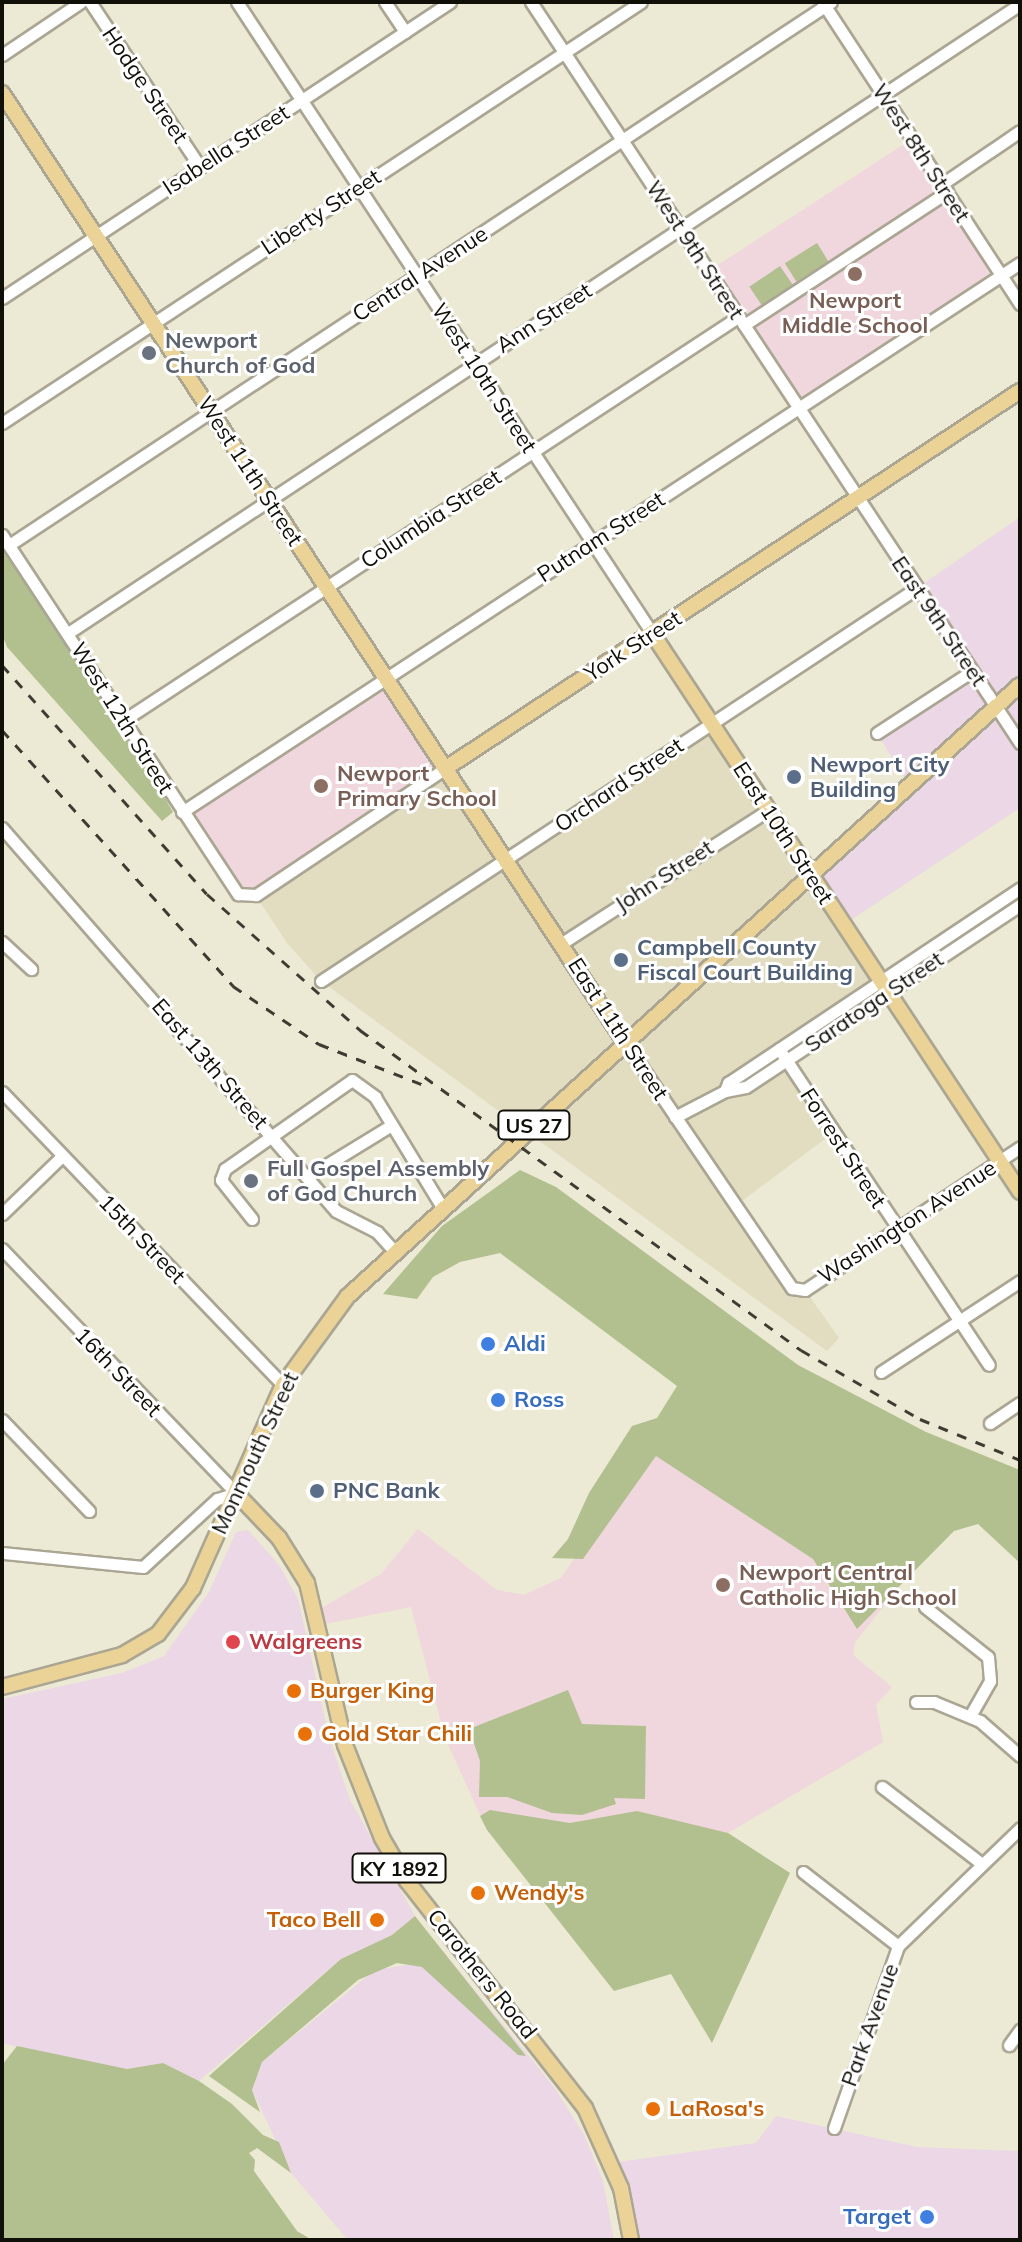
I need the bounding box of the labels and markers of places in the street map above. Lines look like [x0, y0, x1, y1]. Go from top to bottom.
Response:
marker: Newport Middle School [846, 265, 864, 283]
place label: Newport Middle School [782, 287, 928, 338]
place label: Newport Church of God [165, 327, 315, 378]
marker: Newport Church of God [140, 344, 158, 362]
place label: Newport City Building [810, 751, 949, 802]
place label: Newport Primary School [337, 760, 497, 812]
marker: Newport City Building [785, 768, 803, 786]
marker: Newport Primary School [312, 777, 330, 795]
place label: Campbell County Fiscal Court Building [637, 934, 853, 986]
marker: Campbell County Fiscal Court Building [612, 951, 630, 969]
place label: Full Gospel Assembly of God Church [267, 1155, 489, 1206]
marker: Full Gospel Assembly of God Church [242, 1172, 260, 1190]
place label: Aldi [504, 1331, 546, 1357]
marker: Aldi [479, 1335, 497, 1353]
place label: Ross [514, 1387, 564, 1413]
marker: Ross [489, 1391, 507, 1409]
place label: PNC Bank [333, 1478, 440, 1504]
marker: PNC Bank [308, 1482, 326, 1500]
place label: Newport Central Catholic High School [739, 1559, 957, 1610]
marker: Newport Central Catholic High School [714, 1576, 732, 1594]
place label: Walgreens [249, 1629, 362, 1655]
marker: Walgreens [224, 1633, 242, 1651]
place label: Burger King [310, 1678, 435, 1704]
marker: Burger King [285, 1682, 303, 1700]
place label: Gold Star Chili [321, 1721, 472, 1747]
marker: Gold Star Chili [296, 1725, 314, 1743]
place label: Wendy's [494, 1880, 585, 1906]
marker: Wendy's [469, 1884, 487, 1902]
place label: Taco Bell [267, 1907, 361, 1933]
marker: Taco Bell [368, 1911, 386, 1929]
place label: LaRosa's [669, 2096, 764, 2122]
marker: LaRosa's [644, 2100, 662, 2118]
place label: Target [843, 2204, 911, 2230]
marker: Target [918, 2208, 936, 2226]

